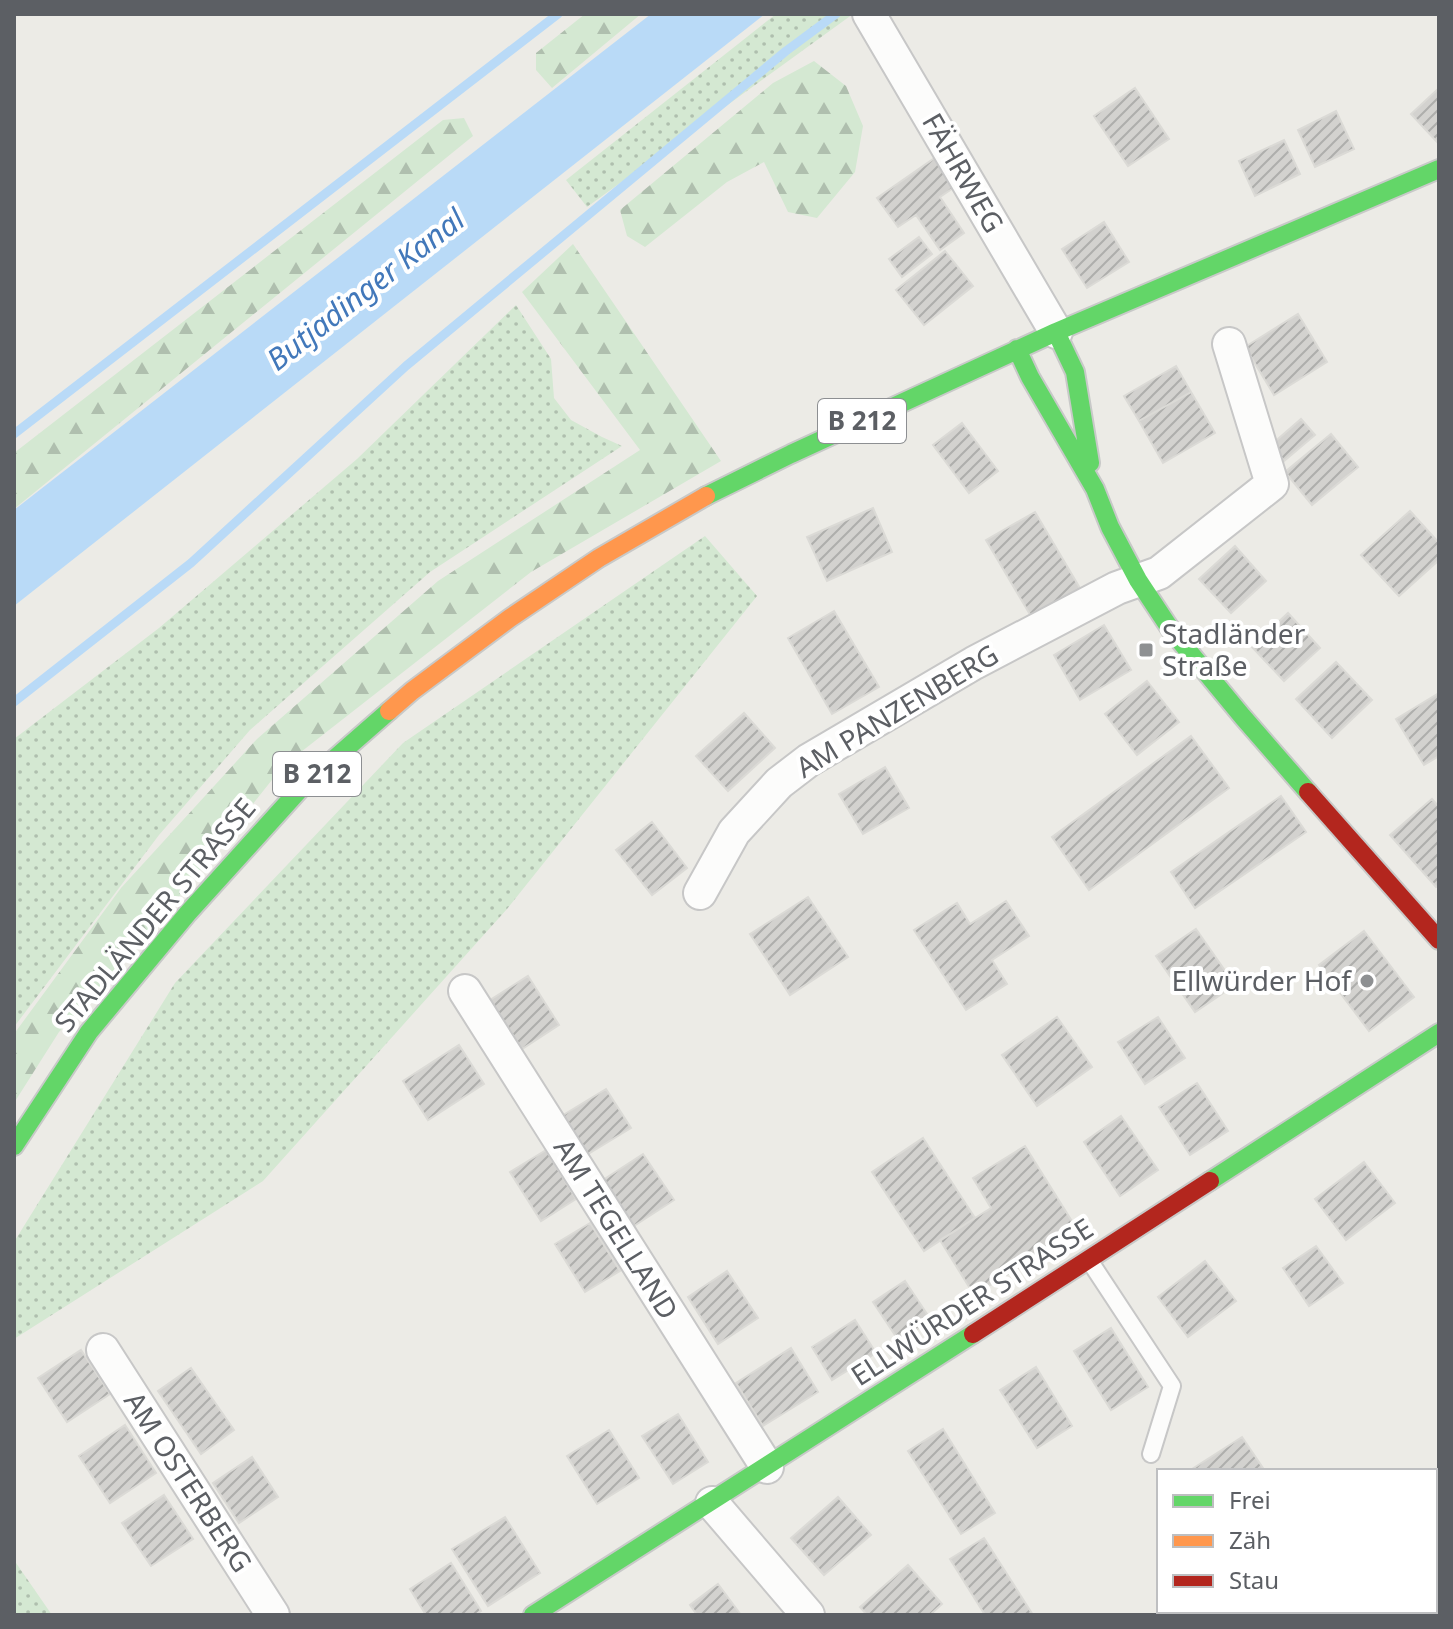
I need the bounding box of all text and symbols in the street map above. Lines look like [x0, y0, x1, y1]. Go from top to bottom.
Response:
street label: FÄHRWEG [914, 106, 1013, 239]
water label: Butjadinger Kanal [258, 198, 474, 379]
road number: B 212 [818, 399, 906, 443]
place label: Stadländer Straße [1162, 614, 1306, 684]
street label: AM PANZENBERG [788, 635, 1005, 786]
marker: Stadländer Straße [1137, 641, 1155, 659]
road number: B 212 [273, 752, 361, 796]
street label: STADLÄNDER STRASSE [45, 789, 263, 1039]
place label: Ellwürder Hof [1171, 961, 1352, 999]
marker: Ellwürder Hof [1358, 972, 1376, 990]
street label: AM TEGELLAND [546, 1131, 688, 1326]
street label: ELLWÜRDER STRASSE [843, 1209, 1100, 1394]
street label: AM OSTERBERG [116, 1384, 261, 1579]
legend [1157, 1469, 1437, 1613]
text: Frei [1229, 1483, 1271, 1516]
text: Zäh [1229, 1523, 1271, 1556]
text: Stau [1229, 1563, 1279, 1596]

